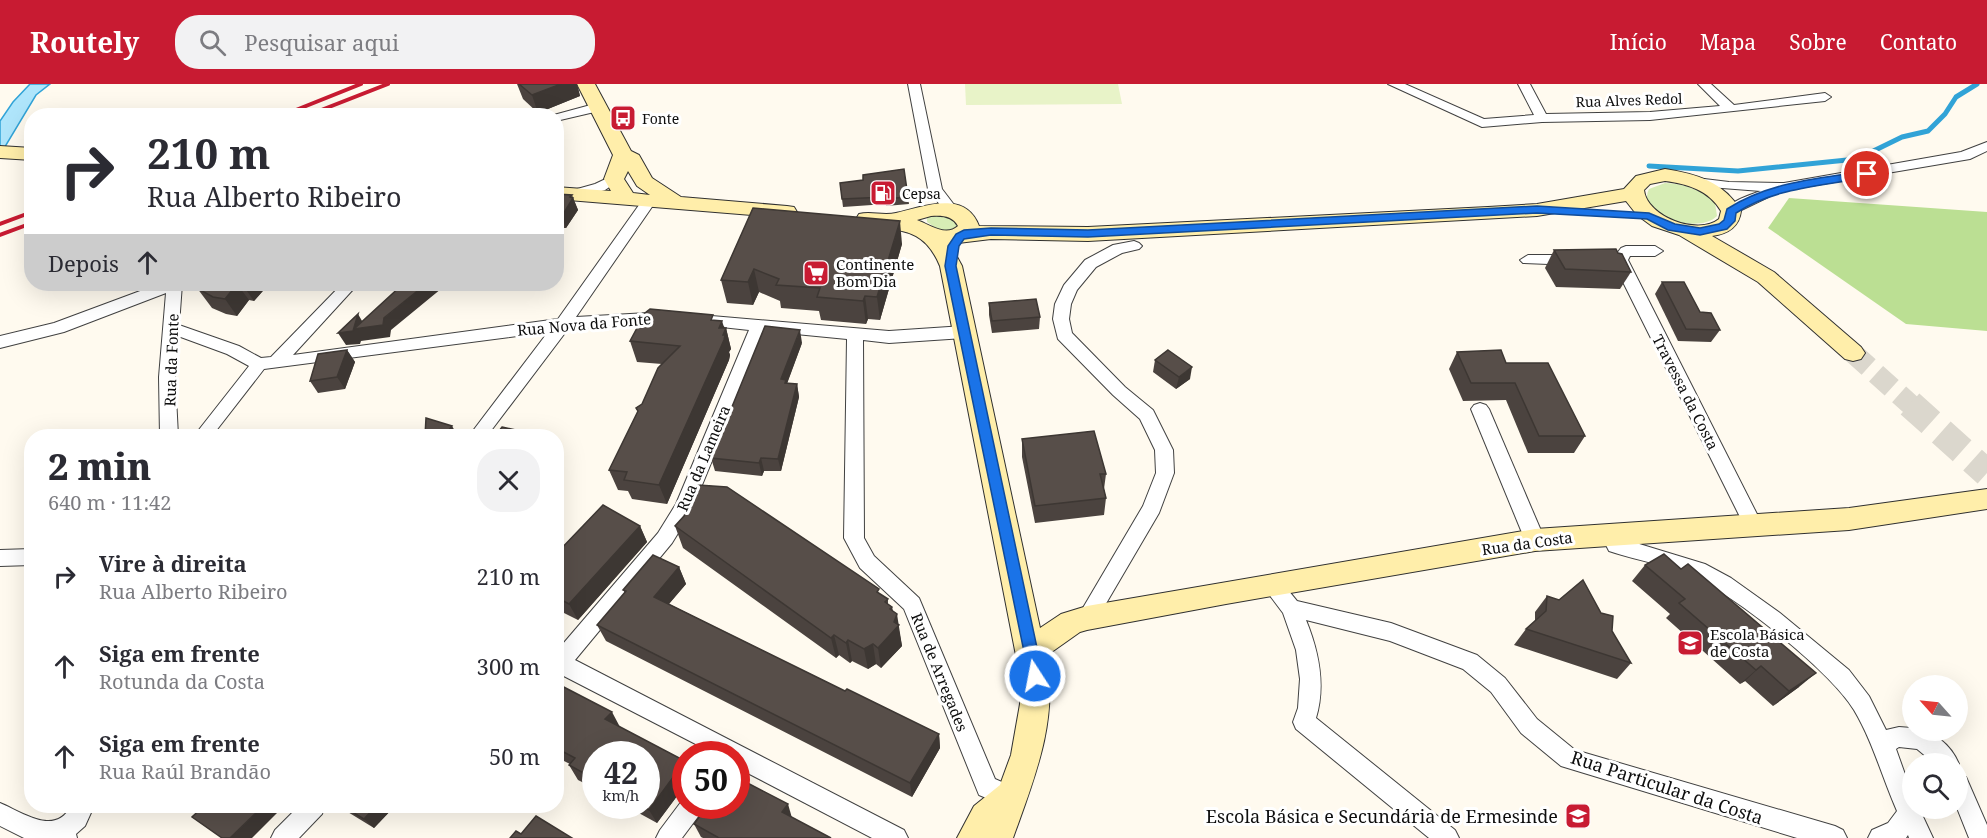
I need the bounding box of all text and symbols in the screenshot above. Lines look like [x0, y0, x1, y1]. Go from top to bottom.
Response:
search box [175, 15, 595, 69]
text: Routely [30, 23, 139, 61]
icon: search [196, 26, 229, 59]
text: Pesquisar aqui [244, 27, 399, 57]
text: Início [1610, 28, 1667, 56]
text: Mapa [1700, 28, 1756, 56]
text: Sobre [1789, 28, 1847, 56]
text: Contato [1880, 28, 1957, 56]
street label: Rua Alves Redol [1575, 89, 1683, 111]
bus stop icon: Fonte [608, 103, 638, 133]
place label: Fonte [642, 109, 679, 128]
text: 210 m [147, 124, 271, 181]
icon: right [48, 132, 126, 210]
pin [1841, 148, 1892, 199]
icon: arrive [1850, 157, 1883, 190]
text: Rua Alberto Ribeiro [147, 178, 402, 215]
fuel station icon: Cepsa [868, 178, 898, 208]
place label: Cepsa [902, 184, 941, 203]
icon: ahead [131, 246, 164, 279]
text: Depois [48, 248, 119, 278]
place label: Continente Bom Dia [836, 254, 914, 291]
supermarket icon: Continente Bom Dia [801, 258, 831, 288]
street label: Rua Nova da Fonte [516, 308, 652, 340]
street label: Rua da Fonte [159, 313, 183, 407]
street label: Travessa da Costa [1648, 331, 1724, 453]
street label: Rua da Lameira [672, 402, 734, 514]
text: 2 min [48, 442, 151, 491]
button: close [477, 449, 540, 512]
text: 640 m · 11:42 [48, 489, 171, 516]
street label: Rua da Costa [1480, 527, 1574, 559]
text: Vire à direita [99, 548, 247, 578]
icon: right [48, 560, 81, 593]
text: 210 m [477, 561, 540, 591]
text: Rua Alberto Ribeiro [99, 578, 288, 605]
street label: Rua de Arregades [907, 610, 973, 734]
place label: Escola Básica de Costa [1710, 624, 1805, 661]
school or university icon: Escola Básica de Costa [1675, 628, 1705, 658]
text: Siga em frente [99, 638, 260, 668]
position arrow [1003, 644, 1067, 708]
icon: ahead [48, 650, 81, 683]
text: 300 m [477, 651, 540, 681]
text: Rotunda da Costa [99, 668, 265, 695]
north arrow [1902, 675, 1968, 741]
map controls [1902, 675, 1968, 819]
text: Siga em frente [99, 728, 260, 758]
icon: ahead [48, 740, 81, 773]
text: 50 m [489, 741, 540, 771]
speed limit sign: 50 [672, 741, 750, 819]
street label: Rua Particular da Costa [1568, 745, 1766, 829]
text: 42 [604, 752, 638, 793]
button: search [1902, 753, 1968, 819]
text: Rua Raúl Brandão [99, 758, 271, 785]
text: km/h [603, 785, 639, 805]
school or university icon: Escola Básica e Secundária de Ermesinde [1563, 801, 1593, 831]
place label: Escola Básica e Secundária de Ermesinde [1206, 804, 1558, 828]

